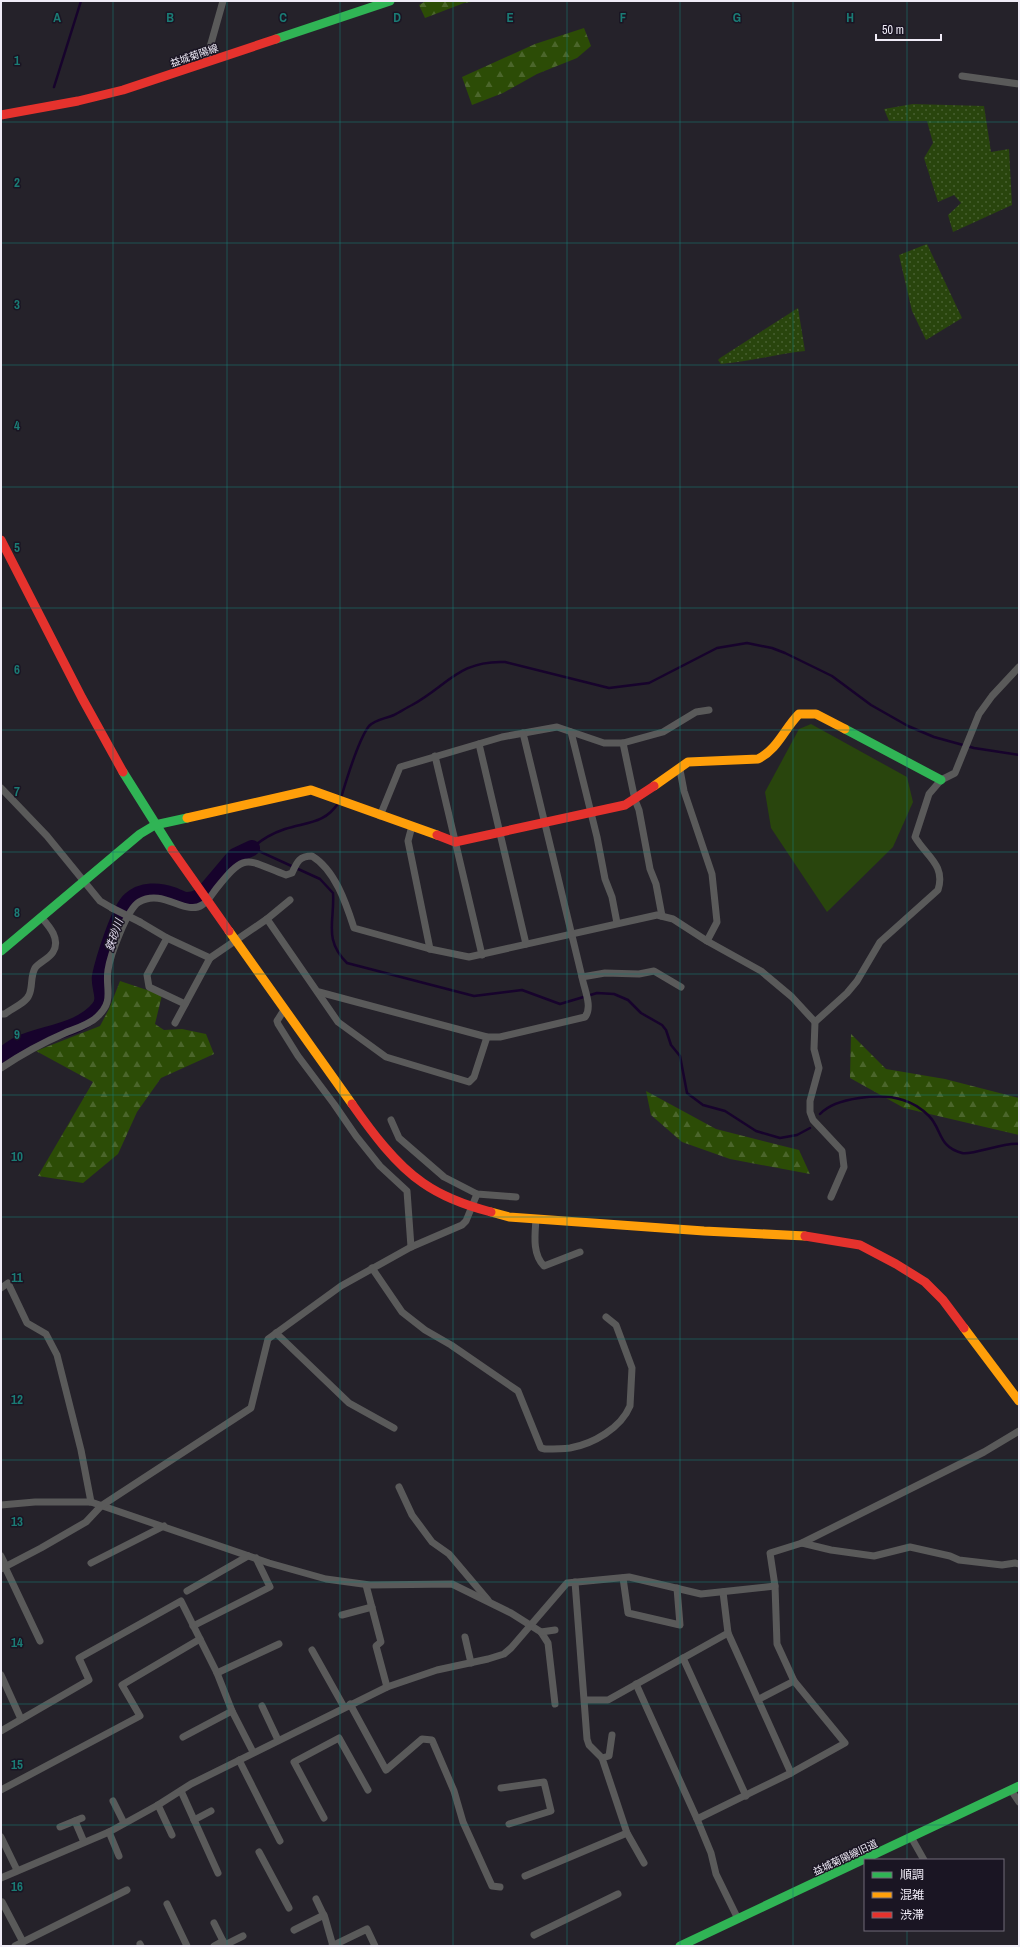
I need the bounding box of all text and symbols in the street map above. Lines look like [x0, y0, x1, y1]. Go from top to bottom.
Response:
text: A [53, 9, 61, 26]
text: B [166, 9, 174, 26]
text: C [279, 9, 287, 26]
text: D [393, 9, 401, 26]
text: E [506, 9, 514, 26]
text: F [620, 9, 627, 26]
text: G [733, 9, 741, 26]
text: H [846, 9, 854, 26]
scale bar [876, 16, 941, 42]
text: 50 m [882, 22, 904, 38]
street label: 益城菊陽線 [168, 41, 220, 70]
text: 1 [14, 52, 20, 69]
text: 2 [14, 174, 20, 191]
text: 3 [14, 296, 20, 313]
text: 4 [14, 417, 20, 434]
text: 5 [14, 539, 20, 556]
text: 6 [14, 661, 20, 678]
text: 7 [14, 783, 20, 800]
text: 8 [14, 904, 20, 921]
water label: 鉄砂川 [102, 916, 126, 953]
text: 9 [14, 1026, 20, 1043]
text: 10 [11, 1148, 23, 1165]
text: 11 [11, 1269, 23, 1286]
text: 12 [11, 1391, 23, 1408]
text: 13 [11, 1513, 23, 1530]
text: 14 [11, 1634, 23, 1651]
text: 15 [11, 1756, 23, 1773]
street label: 益城菊陽線旧道 [811, 1837, 880, 1878]
legend [864, 1859, 1004, 1931]
text: 順調 [900, 1867, 924, 1883]
text: 16 [11, 1878, 23, 1895]
text: 混雑 [900, 1887, 924, 1903]
text: 渋滞 [900, 1907, 924, 1923]

